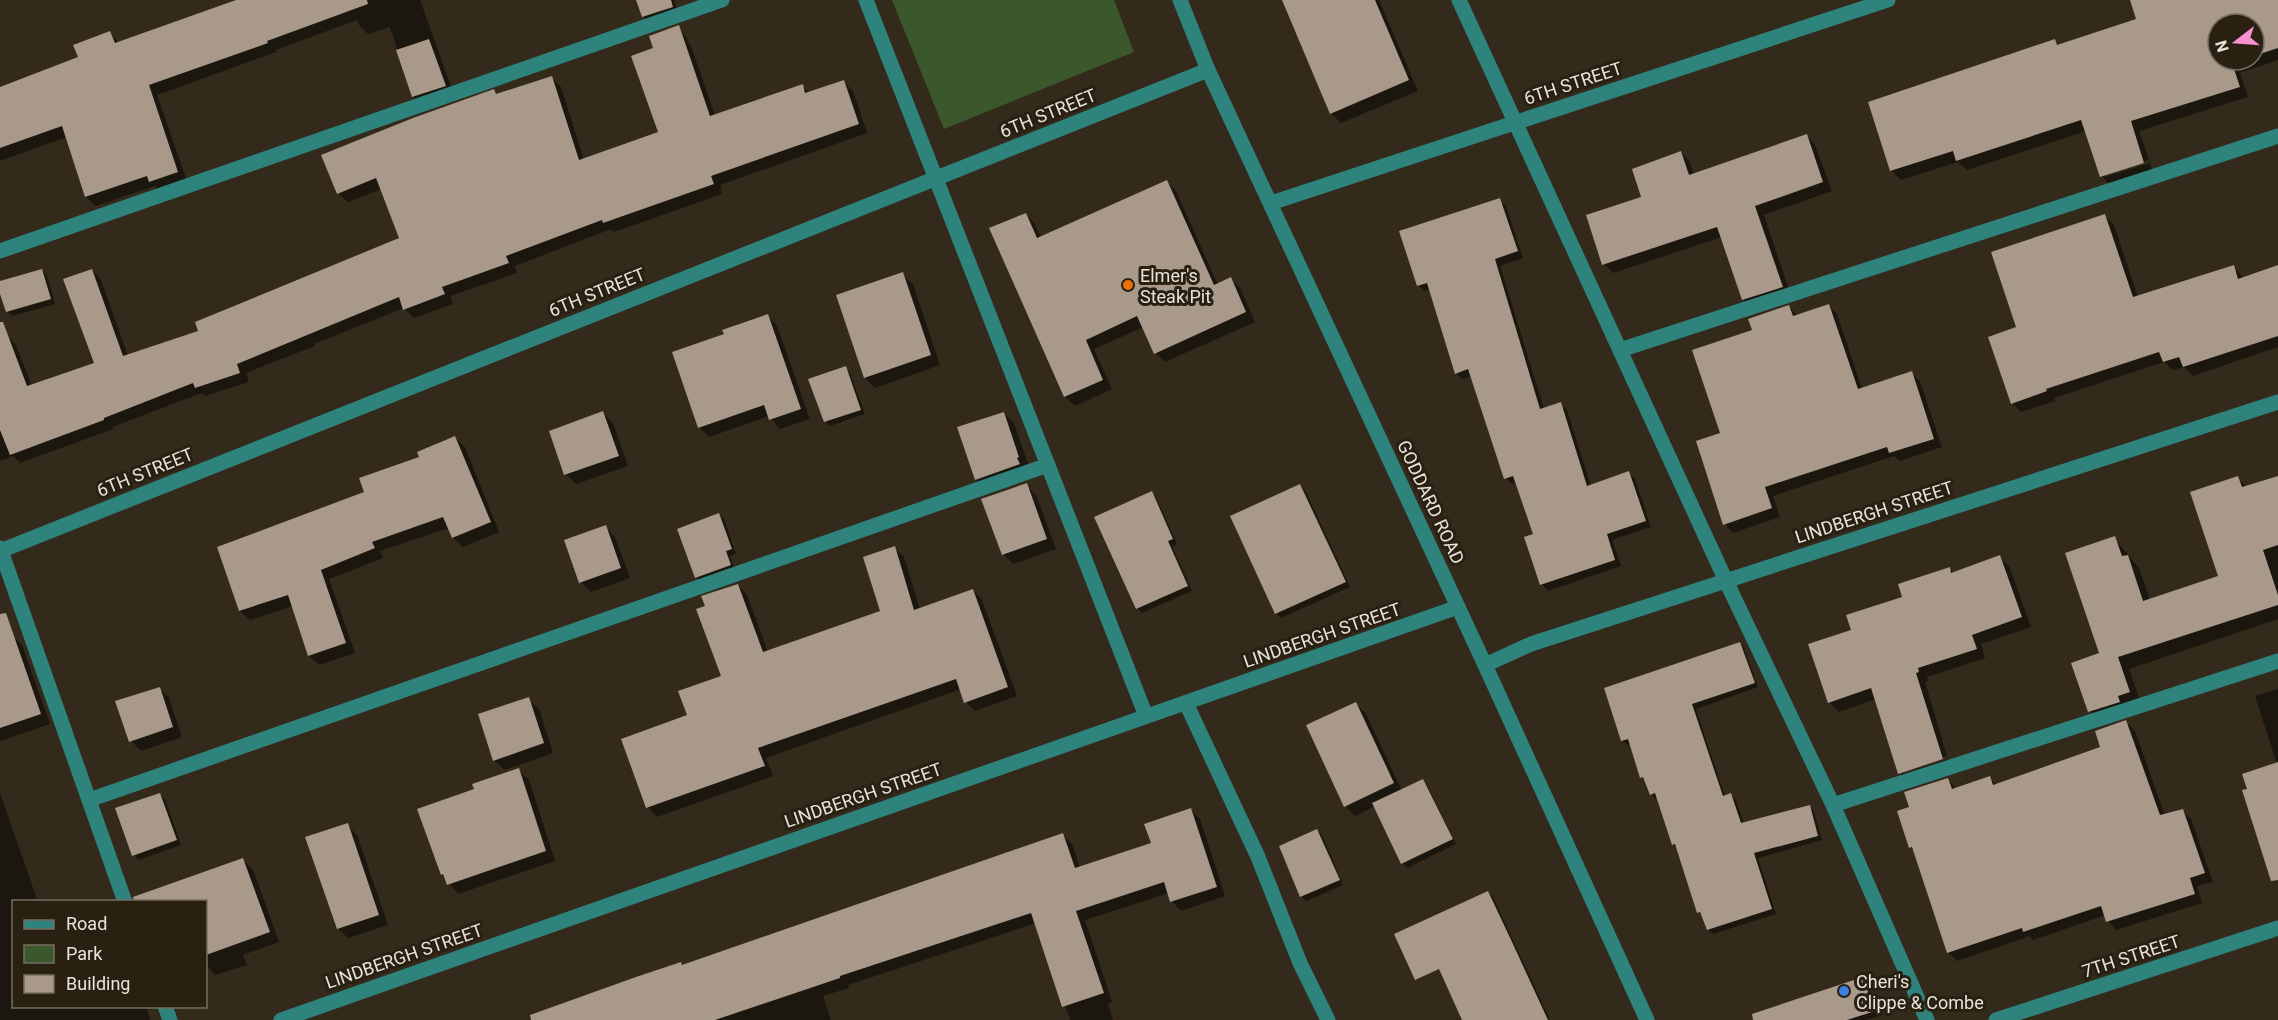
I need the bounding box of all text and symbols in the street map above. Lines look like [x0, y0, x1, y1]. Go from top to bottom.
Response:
north arrow [2206, 12, 2266, 72]
text: N [2211, 38, 2233, 54]
street label: 6TH STREET [1521, 57, 1625, 109]
street label: 6TH STREET [997, 84, 1099, 142]
street label: 6TH STREET [546, 263, 648, 321]
place label: Elmer's Steak Pit [1140, 265, 1211, 307]
marker: Elmer's Steak Pit [1121, 278, 1135, 292]
street label: GODDARD ROAD [1393, 437, 1469, 567]
street label: 6TH STREET [94, 443, 196, 501]
street label: LINDBERGH STREET [1792, 476, 1956, 548]
street label: LINDBERGH STREET [1240, 598, 1404, 672]
street label: LINDBERGH STREET [781, 758, 945, 832]
legend [12, 900, 207, 1008]
text: Road [66, 913, 107, 934]
street label: LINDBERGH STREET [322, 919, 486, 993]
street label: 7TH STREET [2079, 930, 2183, 982]
text: Park [66, 943, 103, 964]
place label: Cheri's Clippe & Combe [1856, 971, 1984, 1013]
text: Building [66, 973, 130, 994]
marker: Cheri's Clippe & Combe [1837, 984, 1851, 998]

